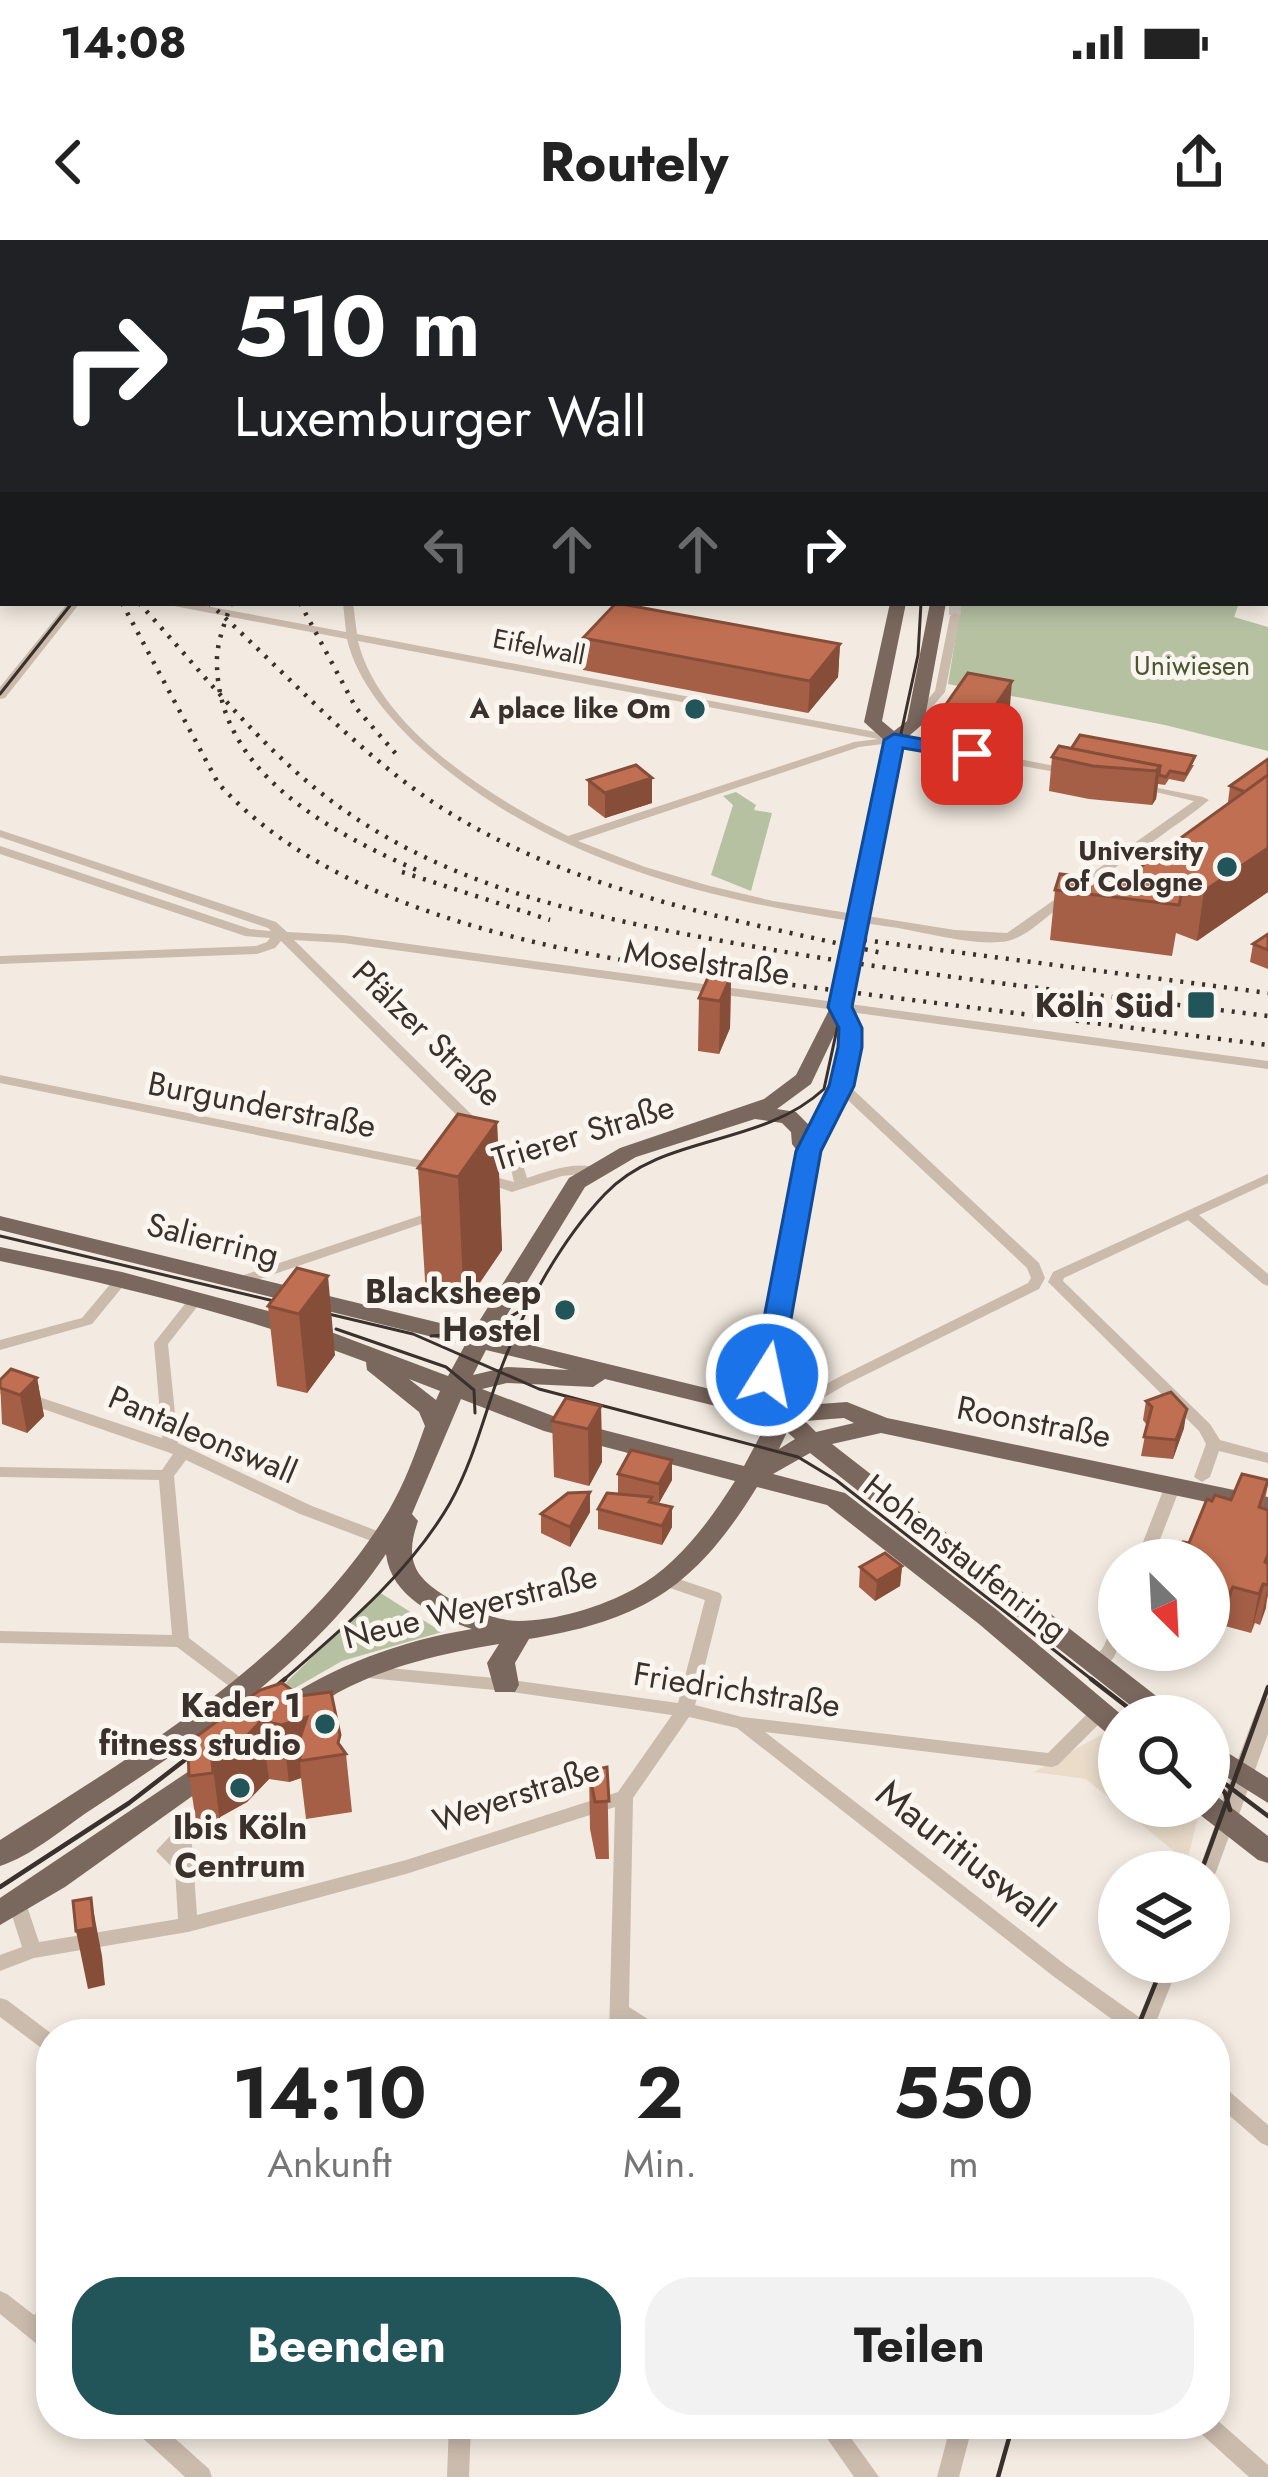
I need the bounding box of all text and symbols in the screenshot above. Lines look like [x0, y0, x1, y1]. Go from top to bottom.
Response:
text: 14:08 [60, 10, 187, 75]
text: Routely [540, 123, 728, 201]
icon: back [36, 129, 102, 195]
icon: share [1166, 129, 1232, 195]
text: 510 m [234, 266, 481, 388]
icon: right [36, 288, 192, 444]
text: Luxemburger Wall [234, 378, 646, 456]
icon: left [413, 516, 479, 582]
icon: ahead [539, 516, 605, 582]
icon: ahead [665, 516, 731, 582]
icon: right [791, 516, 857, 582]
street label: Eifelwall [489, 618, 589, 675]
park label: Uniwiesen [1134, 646, 1250, 685]
place label: A place like Om [469, 689, 671, 728]
marker: A place like Om [682, 696, 708, 722]
pin [921, 703, 1023, 805]
icon: arrive [939, 721, 1005, 787]
place label: University of Cologne [1064, 831, 1204, 901]
marker: University of Cologne [1214, 854, 1240, 880]
street label: Moselstraße [621, 928, 793, 997]
street label: Pfälzer Straße [342, 949, 513, 1117]
place label: Köln Süd [1035, 982, 1174, 1029]
marker: Köln Süd [1185, 989, 1217, 1021]
street label: Burgunderstraße [144, 1059, 380, 1150]
street label: Trierer Straße [487, 1083, 680, 1182]
street label: Salierring [142, 1200, 284, 1279]
place label: Blacksheep Hostel [365, 1268, 541, 1353]
marker: Blacksheep Hostel [552, 1297, 578, 1323]
position arrow [704, 1312, 830, 1438]
street label: Pantaleonswall [101, 1374, 304, 1495]
street label: Roonstraße [953, 1384, 1115, 1459]
street label: Hohenstaufenring [854, 1463, 1078, 1652]
north arrow [1098, 1539, 1230, 1671]
map controls [1098, 1539, 1230, 1983]
street label: Neue Weyerstraße [338, 1552, 602, 1661]
street label: Friedrichstraße [630, 1650, 844, 1729]
place label: Kader 1 fitness studio [99, 1682, 301, 1767]
button: search [1098, 1695, 1230, 1827]
marker: Kader 1 fitness studio [312, 1711, 338, 1737]
street label: Weyerstraße [427, 1745, 606, 1844]
street label: Mauritiuswall [864, 1765, 1067, 1941]
marker: Ibis Köln Centrum [227, 1775, 253, 1801]
place label: Ibis Köln Centrum [173, 1804, 307, 1889]
button: layers [1098, 1851, 1230, 1983]
text: 14:10 [232, 2041, 427, 2145]
text: 2 [636, 2041, 684, 2145]
text: 550 [893, 2041, 1034, 2145]
text: Ankunft [267, 2135, 392, 2192]
text: Min. [623, 2135, 697, 2192]
text: m [948, 2135, 979, 2192]
button: Beenden [72, 2277, 621, 2415]
button: Teilen [645, 2277, 1194, 2415]

